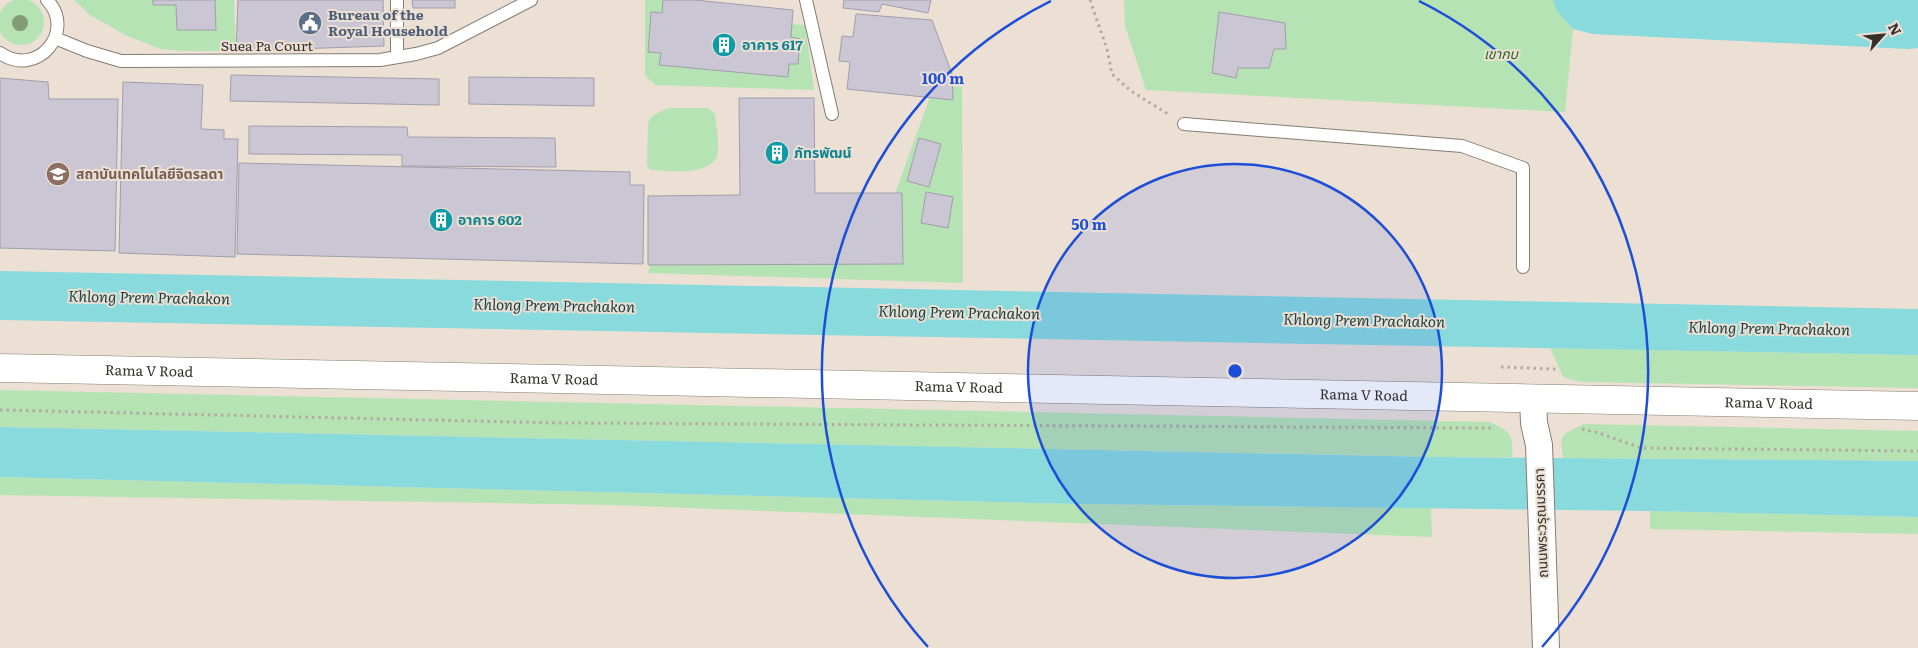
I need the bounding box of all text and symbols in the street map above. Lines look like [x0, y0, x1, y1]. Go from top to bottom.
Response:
place label: Bureau of the Royal Household [328, 4, 448, 40]
public building icon: Bureau of the Royal Household [297, 10, 323, 36]
north arrow [1858, 10, 1908, 60]
text: N [1884, 19, 1907, 39]
building icon: อาคาร 617 [711, 32, 737, 58]
place label: อาคาร 617 [742, 34, 803, 54]
street label: Suea Pa Court [221, 35, 314, 55]
park label: เขากบ [1484, 43, 1520, 63]
text: 100 m [922, 66, 964, 89]
building icon: ภัทรพัฒน์ [764, 140, 790, 166]
place label: ภัทรพัฒน์ [794, 142, 852, 162]
school or university icon: สถาบันเทคโนโลยีจิตรลดา [45, 161, 71, 187]
place label: สถาบันเทคโนโลยีจิตรลดา [76, 163, 223, 183]
building icon: อาคาร 602 [428, 207, 454, 233]
place label: อาคาร 602 [458, 209, 522, 229]
text: 50 m [1071, 212, 1107, 235]
water label: Khlong Prem Prachakon [68, 284, 230, 309]
water label: Khlong Prem Prachakon [473, 292, 635, 317]
water label: Khlong Prem Prachakon [878, 299, 1040, 324]
water label: Khlong Prem Prachakon [1283, 307, 1445, 332]
water label: Khlong Prem Prachakon [1688, 315, 1850, 340]
street label: Rama V Road [105, 359, 194, 381]
centre of rings [1226, 362, 1244, 380]
street label: Rama V Road [509, 367, 599, 389]
street label: Rama V Road [914, 375, 1004, 397]
street label: Rama V Road [1319, 383, 1409, 405]
street label: Rama V Road [1724, 391, 1814, 413]
street label: ถนนพระวรุณมรรคา [1528, 468, 1552, 578]

